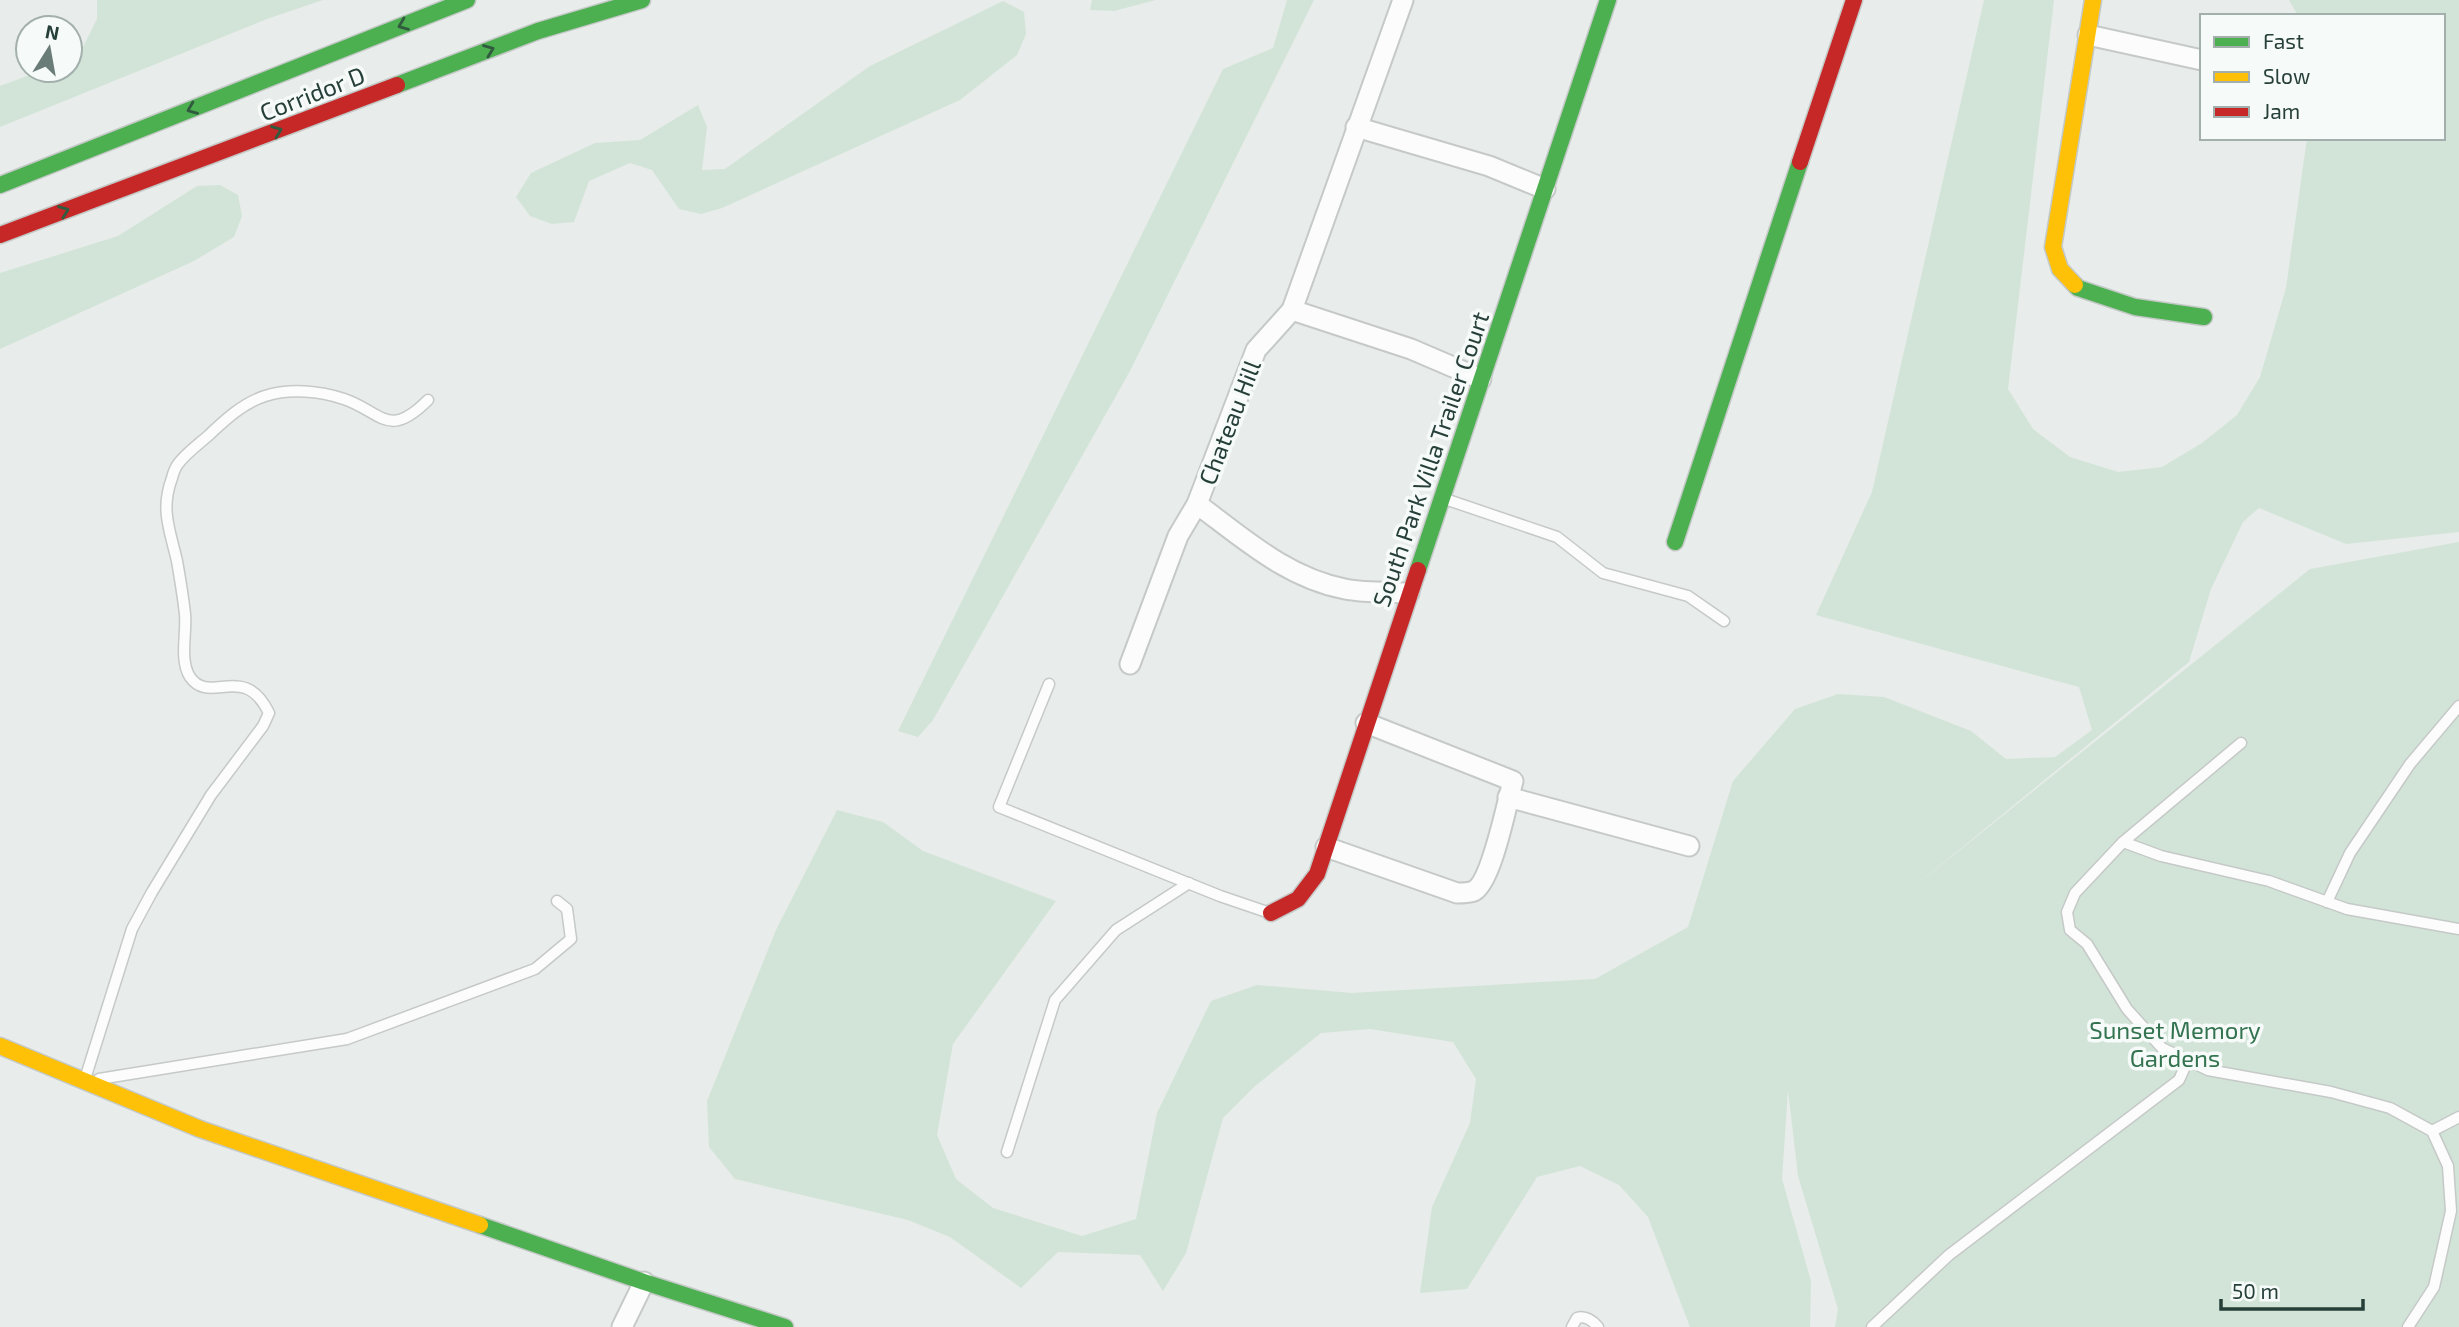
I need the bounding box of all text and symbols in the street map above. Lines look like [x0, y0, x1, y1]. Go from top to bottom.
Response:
north arrow [14, 14, 84, 84]
legend [2200, 14, 2445, 140]
one-way arrow [398, 17, 410, 31]
text: N [43, 19, 61, 44]
text: Fast [2263, 28, 2304, 53]
one-way arrow [483, 44, 495, 58]
street label: Corridor D [255, 60, 369, 126]
text: Slow [2263, 63, 2310, 88]
text: Jam [2263, 98, 2300, 123]
one-way arrow [186, 100, 198, 114]
one-way arrow [270, 125, 282, 139]
one-way arrow [58, 206, 70, 220]
street label: South Park Villa Trailer Court [1366, 308, 1494, 610]
street label: Chateau Hill [1192, 356, 1266, 488]
park label: Sunset Memory Gardens [2089, 1015, 2261, 1072]
scale bar [2221, 1268, 2363, 1312]
text: 50 m [2232, 1278, 2279, 1303]

